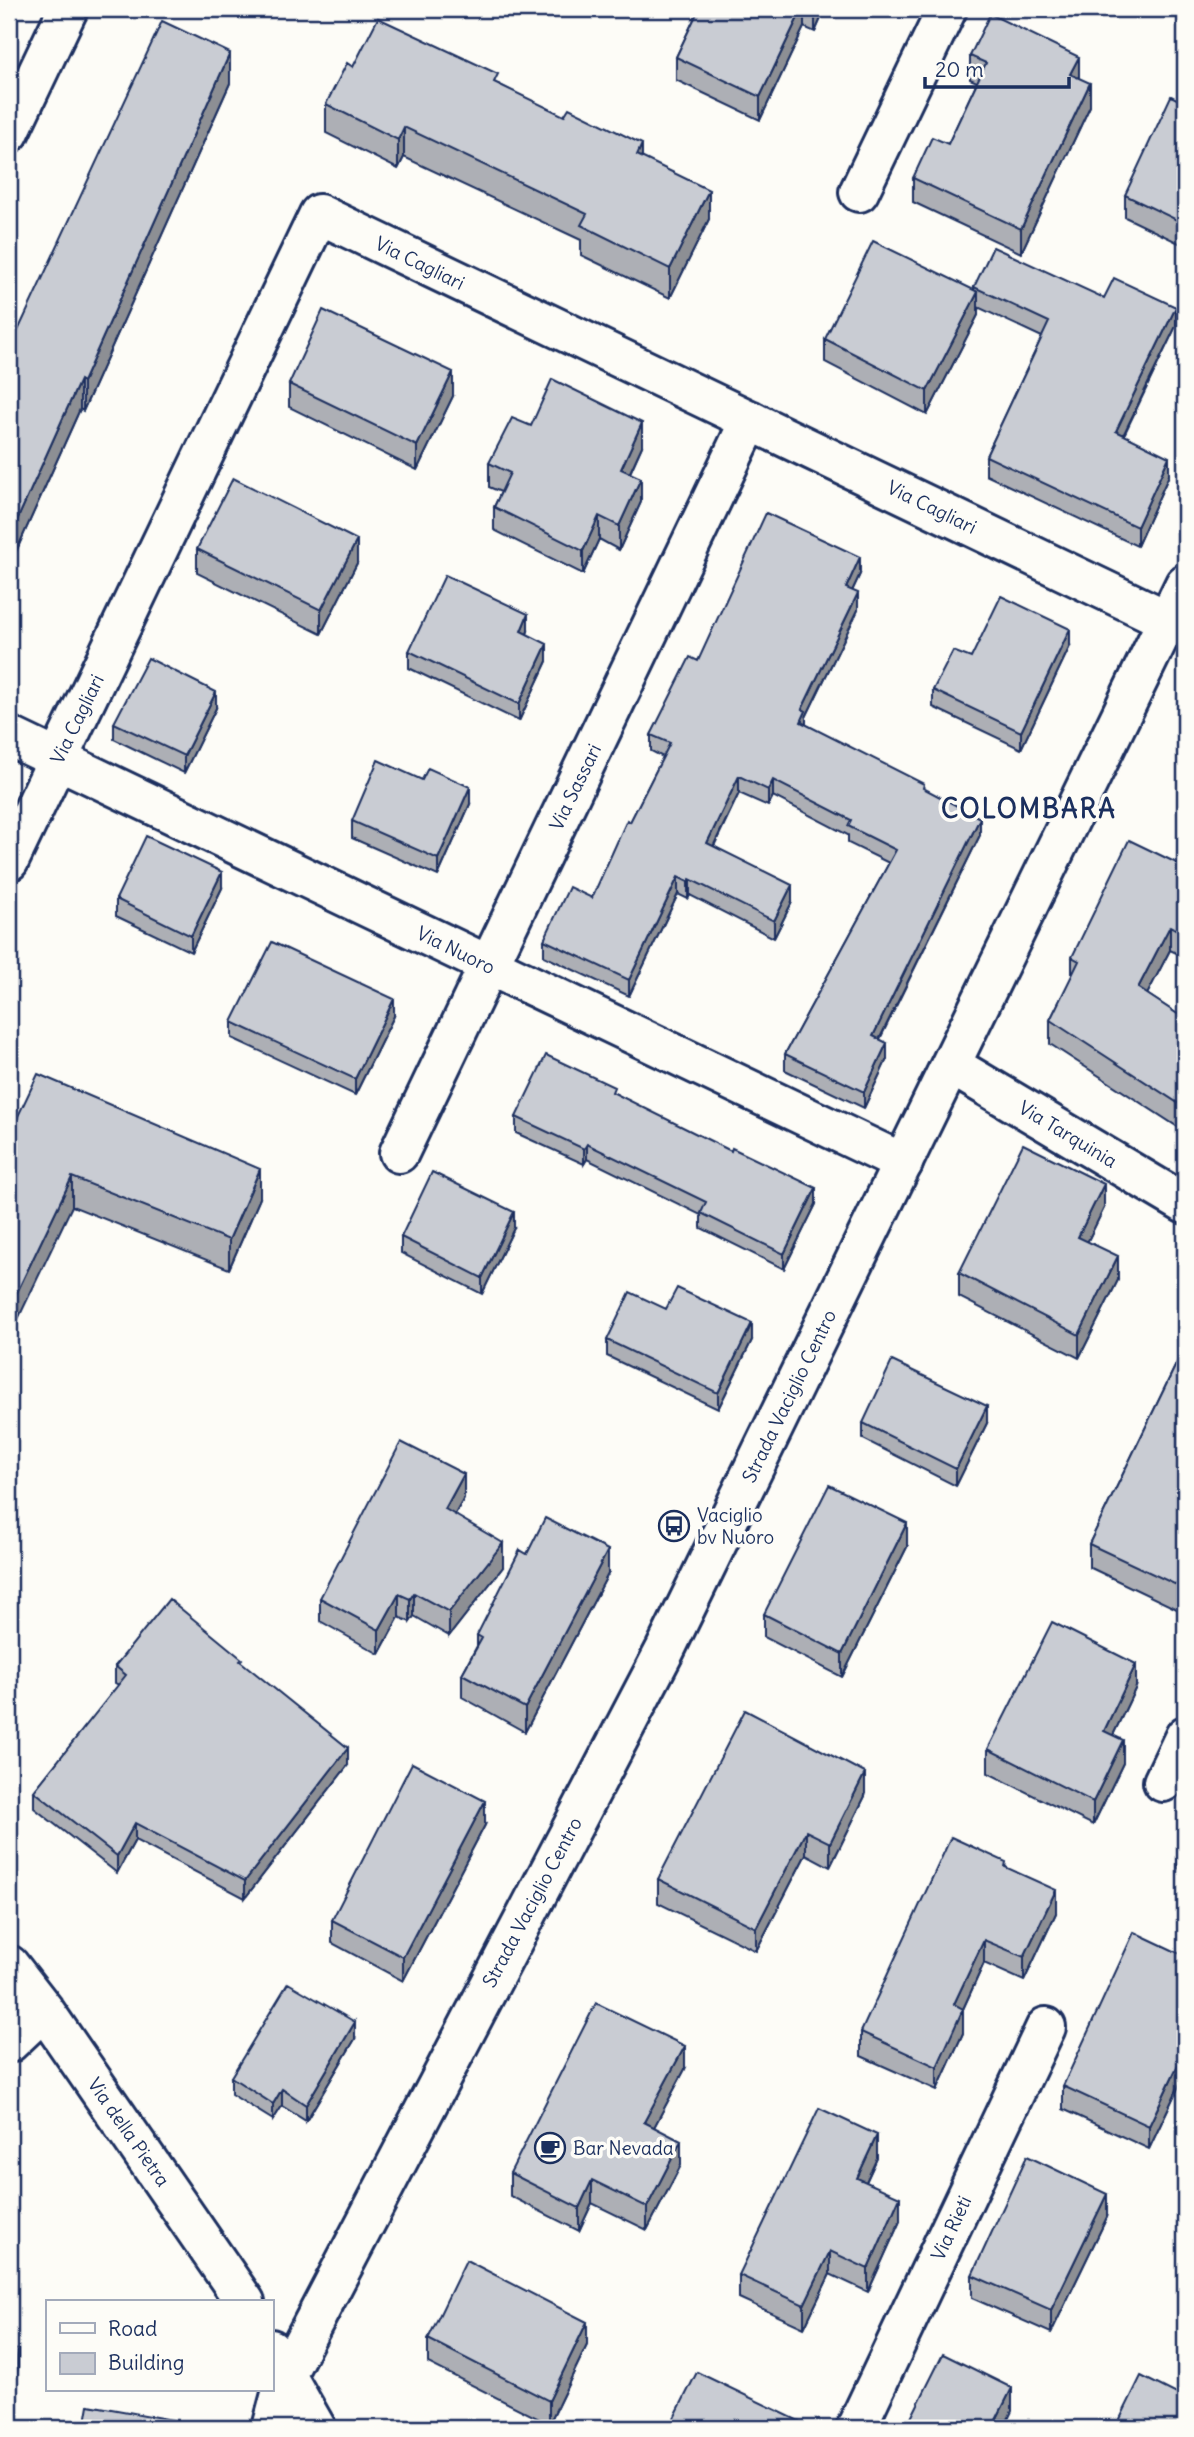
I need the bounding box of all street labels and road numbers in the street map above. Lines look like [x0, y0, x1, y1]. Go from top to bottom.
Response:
street label: Via Cagliari [371, 231, 469, 295]
street label: Via Cagliari [883, 475, 981, 539]
street label: Via Cagliari [45, 670, 109, 768]
street label: Via Sassari [544, 740, 606, 834]
street label: Via Nuoro [413, 921, 499, 979]
street label: Via Tarquinia [1014, 1095, 1122, 1173]
street label: Strada Vaciglio Centro [737, 1306, 841, 1486]
street label: Strada Vaciglio Centro [477, 1813, 587, 1991]
street label: Via della Pietra [83, 2073, 175, 2191]
street label: Via Rieti [926, 2192, 976, 2264]

